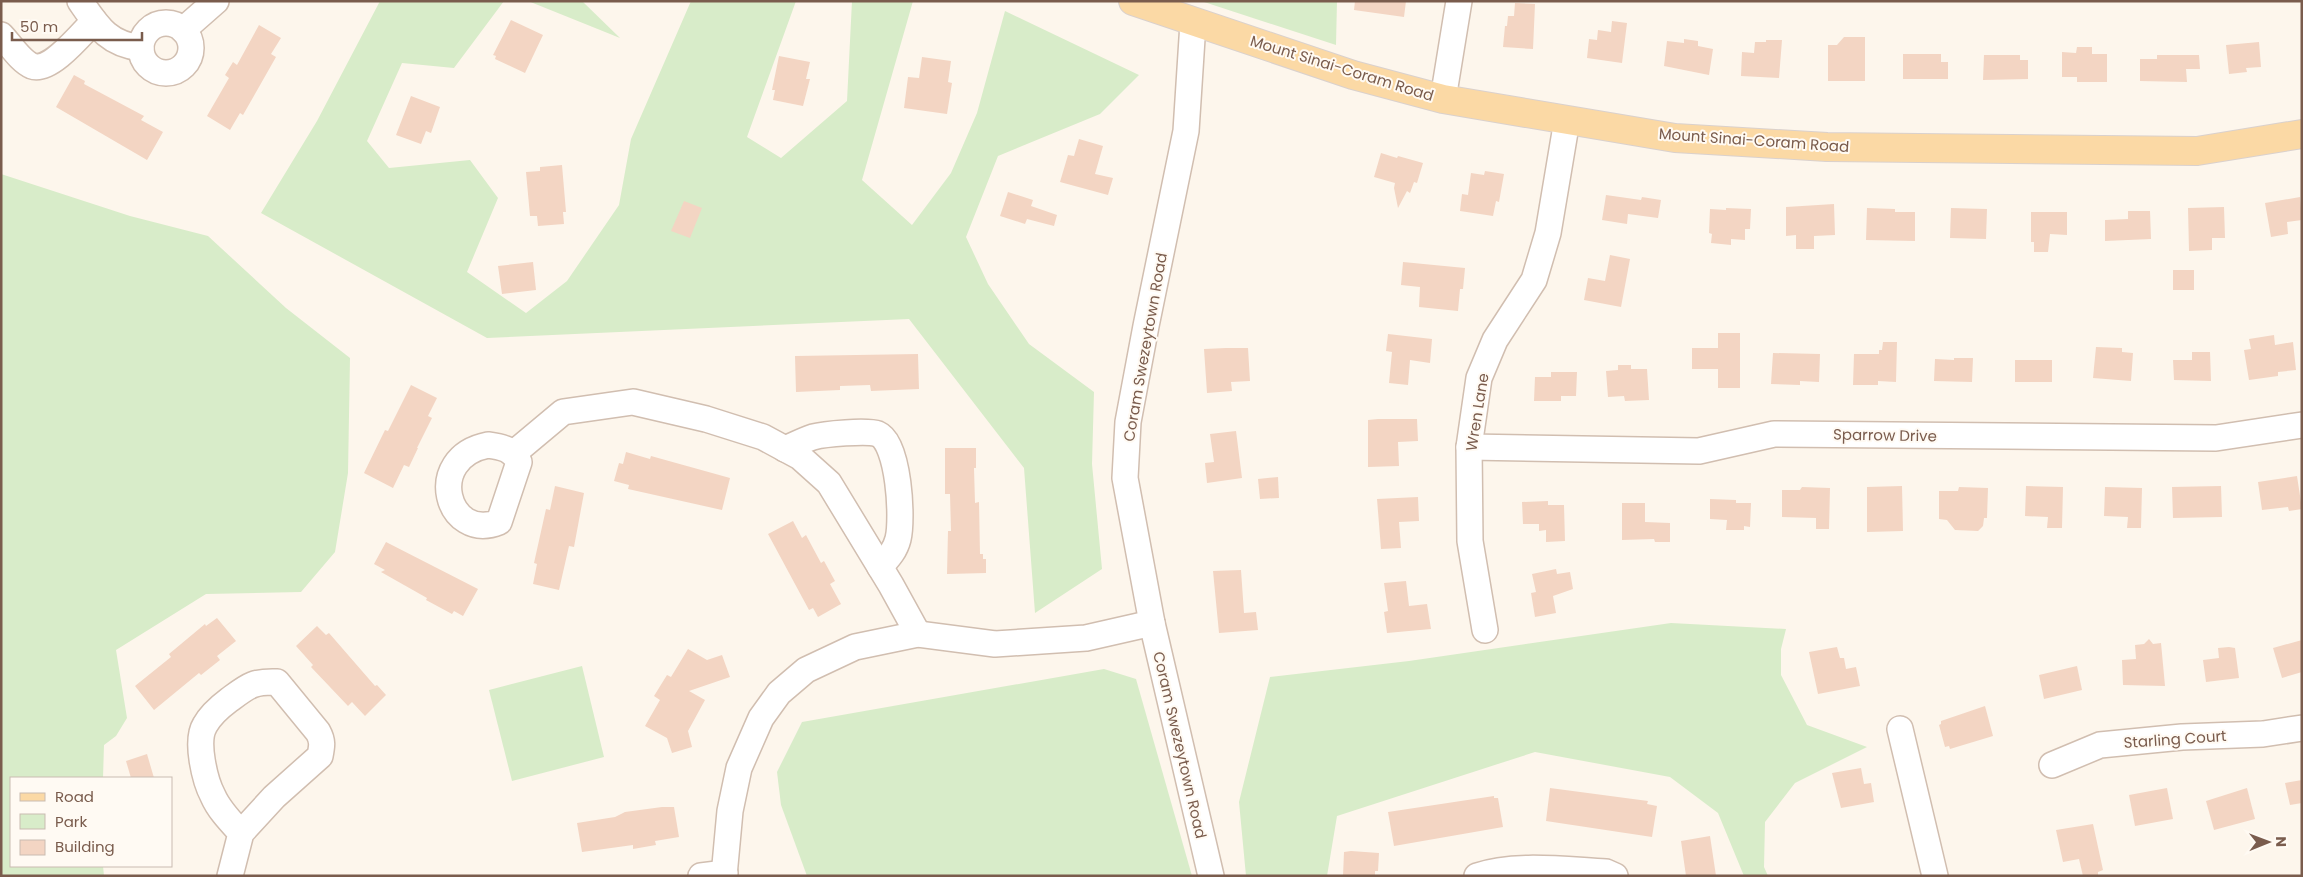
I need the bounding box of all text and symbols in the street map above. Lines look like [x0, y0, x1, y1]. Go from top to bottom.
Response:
scale bar [12, 10, 142, 42]
text: 50 m [20, 16, 58, 37]
street label: Mount Sinai-Coram Road [1248, 30, 1436, 106]
street label: Mount Sinai-Coram Road [1658, 123, 1850, 157]
street label: Coram Swezeytown Road [1118, 251, 1172, 443]
street label: Wren Lane [1460, 372, 1494, 452]
street label: Sparrow Drive [1833, 424, 1937, 446]
street label: Coram Swezeytown Road [1148, 649, 1212, 841]
street label: Starling Court [2123, 725, 2227, 753]
legend [10, 777, 172, 867]
text: Road [55, 786, 94, 807]
text: Park [55, 811, 87, 832]
north arrow [2243, 817, 2293, 867]
text: Building [55, 836, 115, 857]
text: N [2271, 836, 2291, 847]

